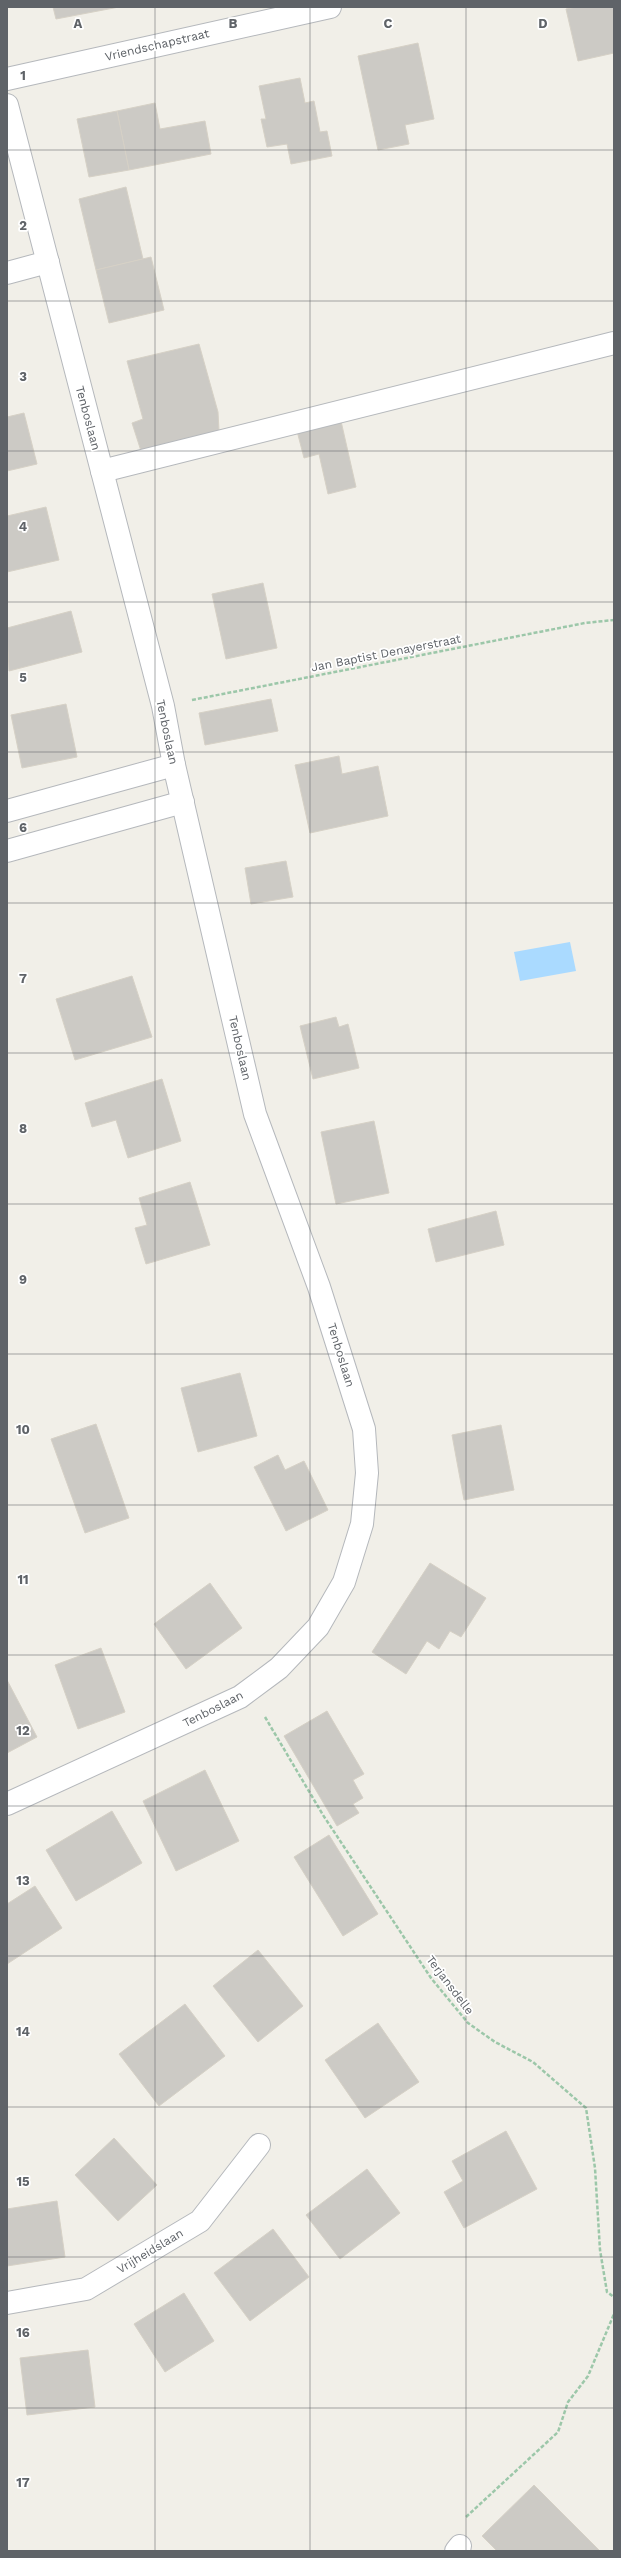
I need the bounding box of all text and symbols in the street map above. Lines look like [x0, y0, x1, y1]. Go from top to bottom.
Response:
text: A [74, 16, 83, 31]
text: B [229, 16, 238, 31]
text: C [384, 16, 393, 31]
text: D [538, 16, 548, 31]
street label: Vriendschapstraat [104, 26, 210, 64]
text: 1 [20, 68, 26, 83]
text: 2 [19, 218, 27, 233]
text: 3 [19, 369, 27, 384]
street label: Tenboslaan [73, 384, 103, 452]
text: 4 [19, 519, 28, 534]
street label: Jan Baptist Denayerstraat [310, 632, 462, 674]
text: 5 [19, 670, 27, 685]
street label: Tenboslaan [153, 698, 181, 766]
text: 6 [19, 820, 27, 835]
text: 7 [19, 971, 27, 986]
street label: Tenboslaan [226, 1014, 254, 1082]
text: 8 [19, 1121, 27, 1136]
text: 9 [19, 1272, 27, 1287]
street label: Tenboslaan [325, 1321, 357, 1389]
text: 10 [16, 1422, 30, 1437]
text: 11 [17, 1572, 29, 1587]
street label: Tenboslaan [180, 1688, 246, 1730]
text: 12 [16, 1723, 30, 1738]
text: 13 [16, 1873, 30, 1888]
street label: Terjansdelle [423, 1953, 477, 2017]
text: 14 [16, 2024, 31, 2039]
text: 15 [16, 2174, 30, 2189]
street label: Vrijheidslaan [114, 2226, 186, 2276]
text: 16 [16, 2325, 30, 2340]
text: 17 [16, 2475, 30, 2490]

